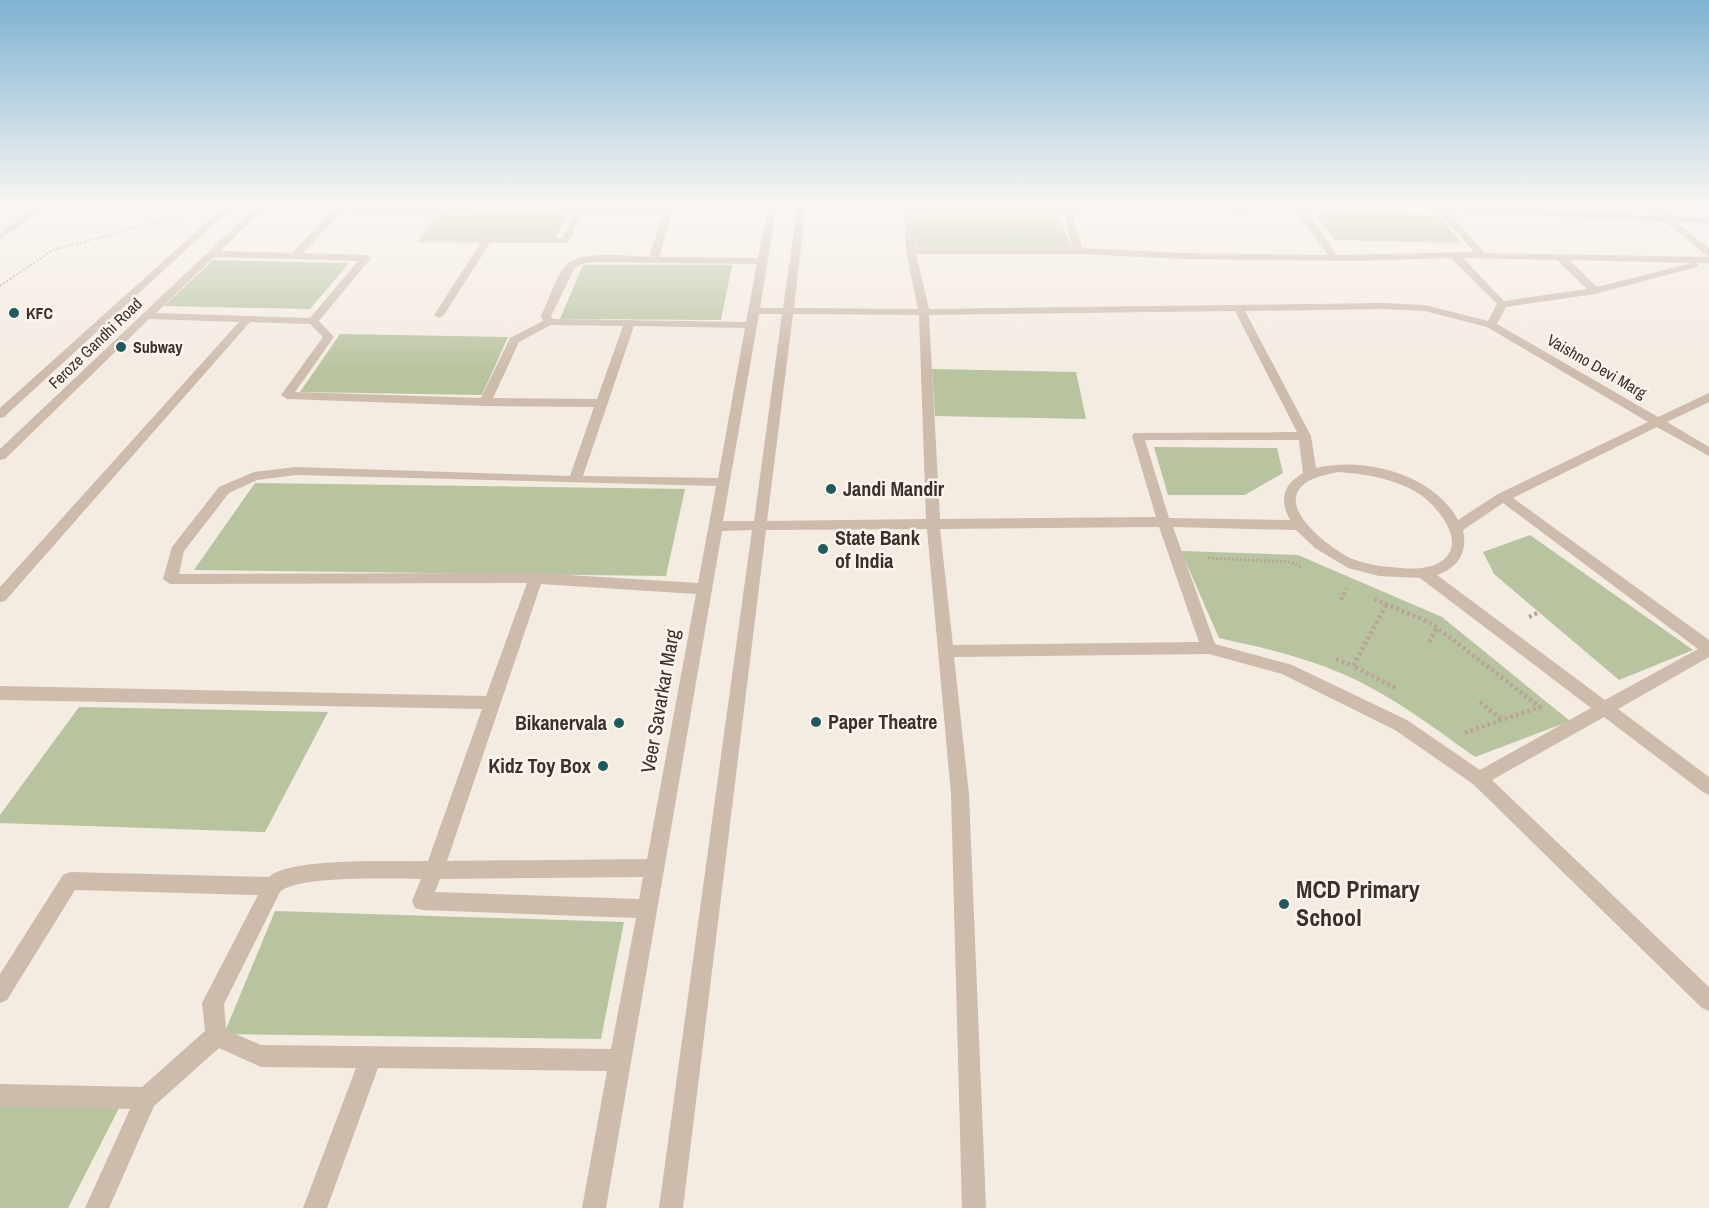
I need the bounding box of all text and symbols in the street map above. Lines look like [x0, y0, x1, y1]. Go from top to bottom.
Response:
street label: Feroze Gandhi Road [44, 293, 146, 393]
place label: KFC [26, 302, 53, 324]
marker: KFC [7, 306, 21, 320]
street label: Vaishno Devi Marg [1543, 329, 1651, 404]
place label: Subway [133, 336, 183, 358]
marker: Subway [114, 340, 128, 354]
place label: Jandi Mandir [843, 475, 945, 502]
marker: Jandi Mandir [824, 482, 838, 496]
place label: State Bank of India [835, 524, 921, 574]
marker: State Bank of India [816, 542, 830, 556]
street label: Veer Savarkar Marg [634, 627, 685, 775]
place label: Paper Theatre [828, 708, 937, 735]
place label: Bikanervala [515, 709, 607, 736]
marker: Paper Theatre [809, 715, 823, 729]
marker: Bikanervala [612, 716, 626, 730]
place label: Kidz Toy Box [488, 752, 592, 779]
marker: Kidz Toy Box [596, 759, 610, 773]
place label: MCD Primary School [1296, 873, 1420, 933]
marker: MCD Primary School [1277, 897, 1291, 911]

